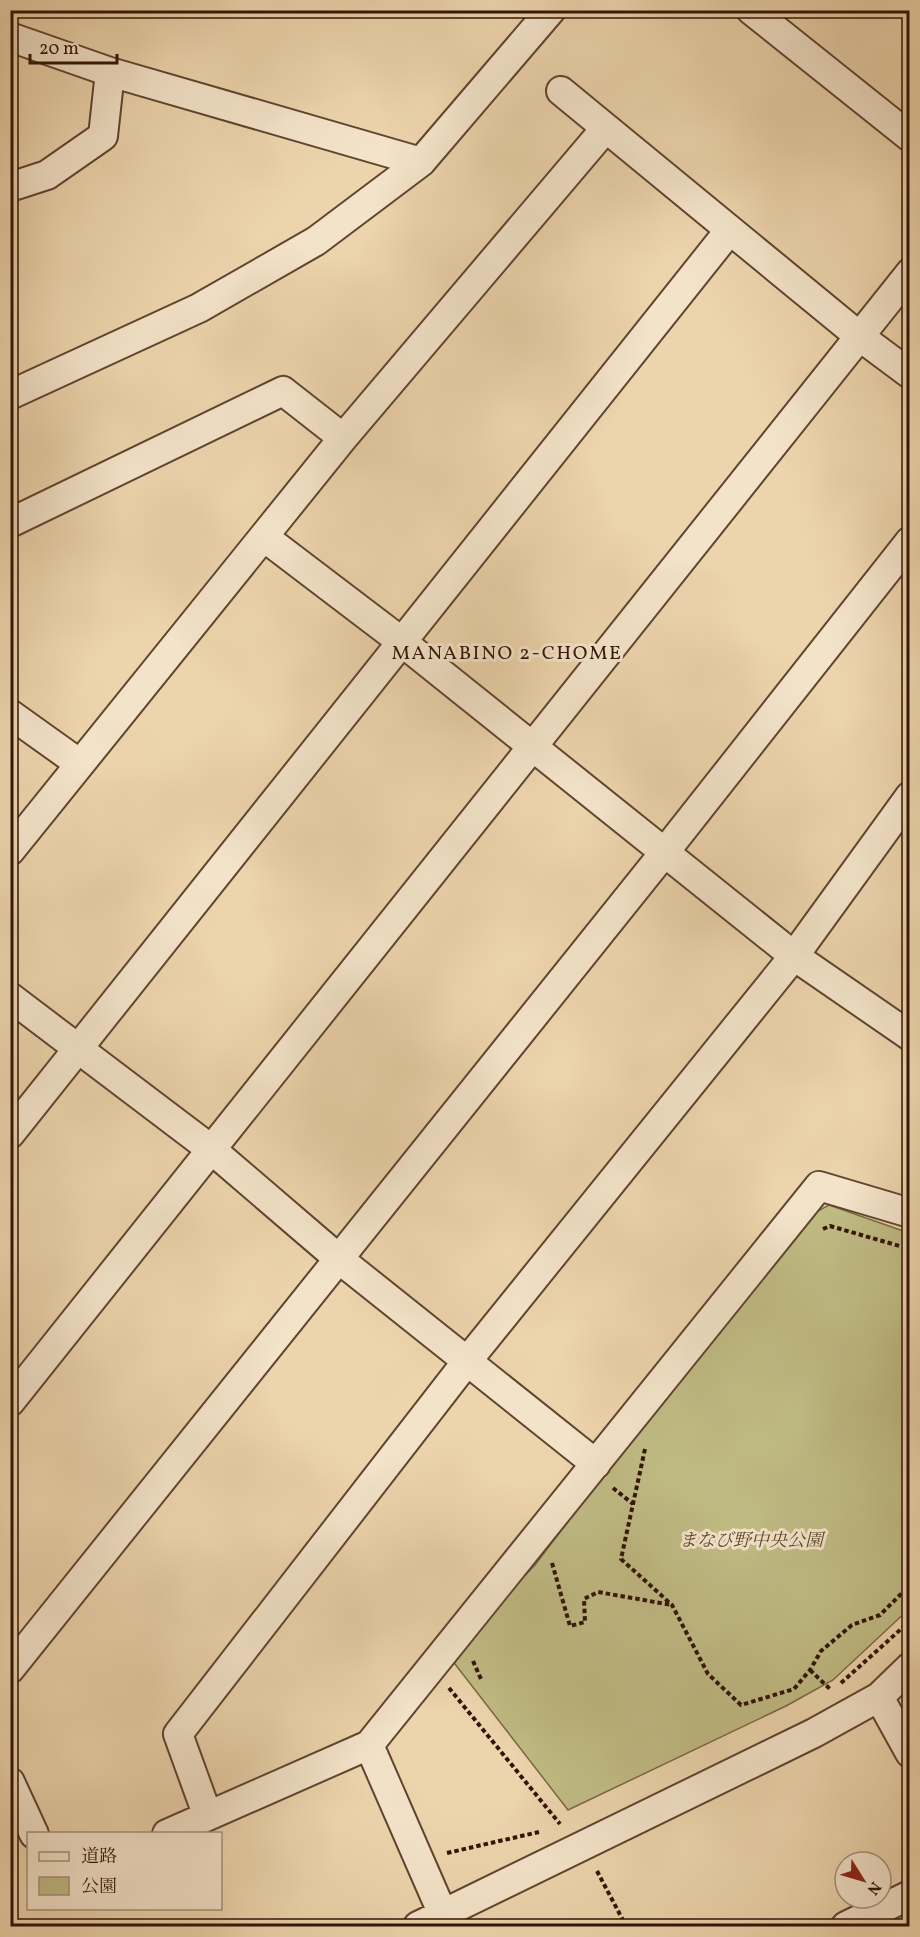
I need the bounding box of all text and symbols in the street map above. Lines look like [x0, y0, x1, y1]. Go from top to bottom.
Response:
scale bar [30, 27, 117, 65]
text: 20 m [39, 37, 79, 62]
district label: MANABINO 2-CHOME [391, 640, 623, 668]
park label: まなび野中央公園 [679, 1529, 826, 1554]
legend [27, 1832, 222, 1910]
text: 道路 [81, 1845, 117, 1870]
north arrow [833, 1850, 893, 1910]
text: 公園 [81, 1875, 117, 1900]
text: N [861, 1877, 886, 1899]

